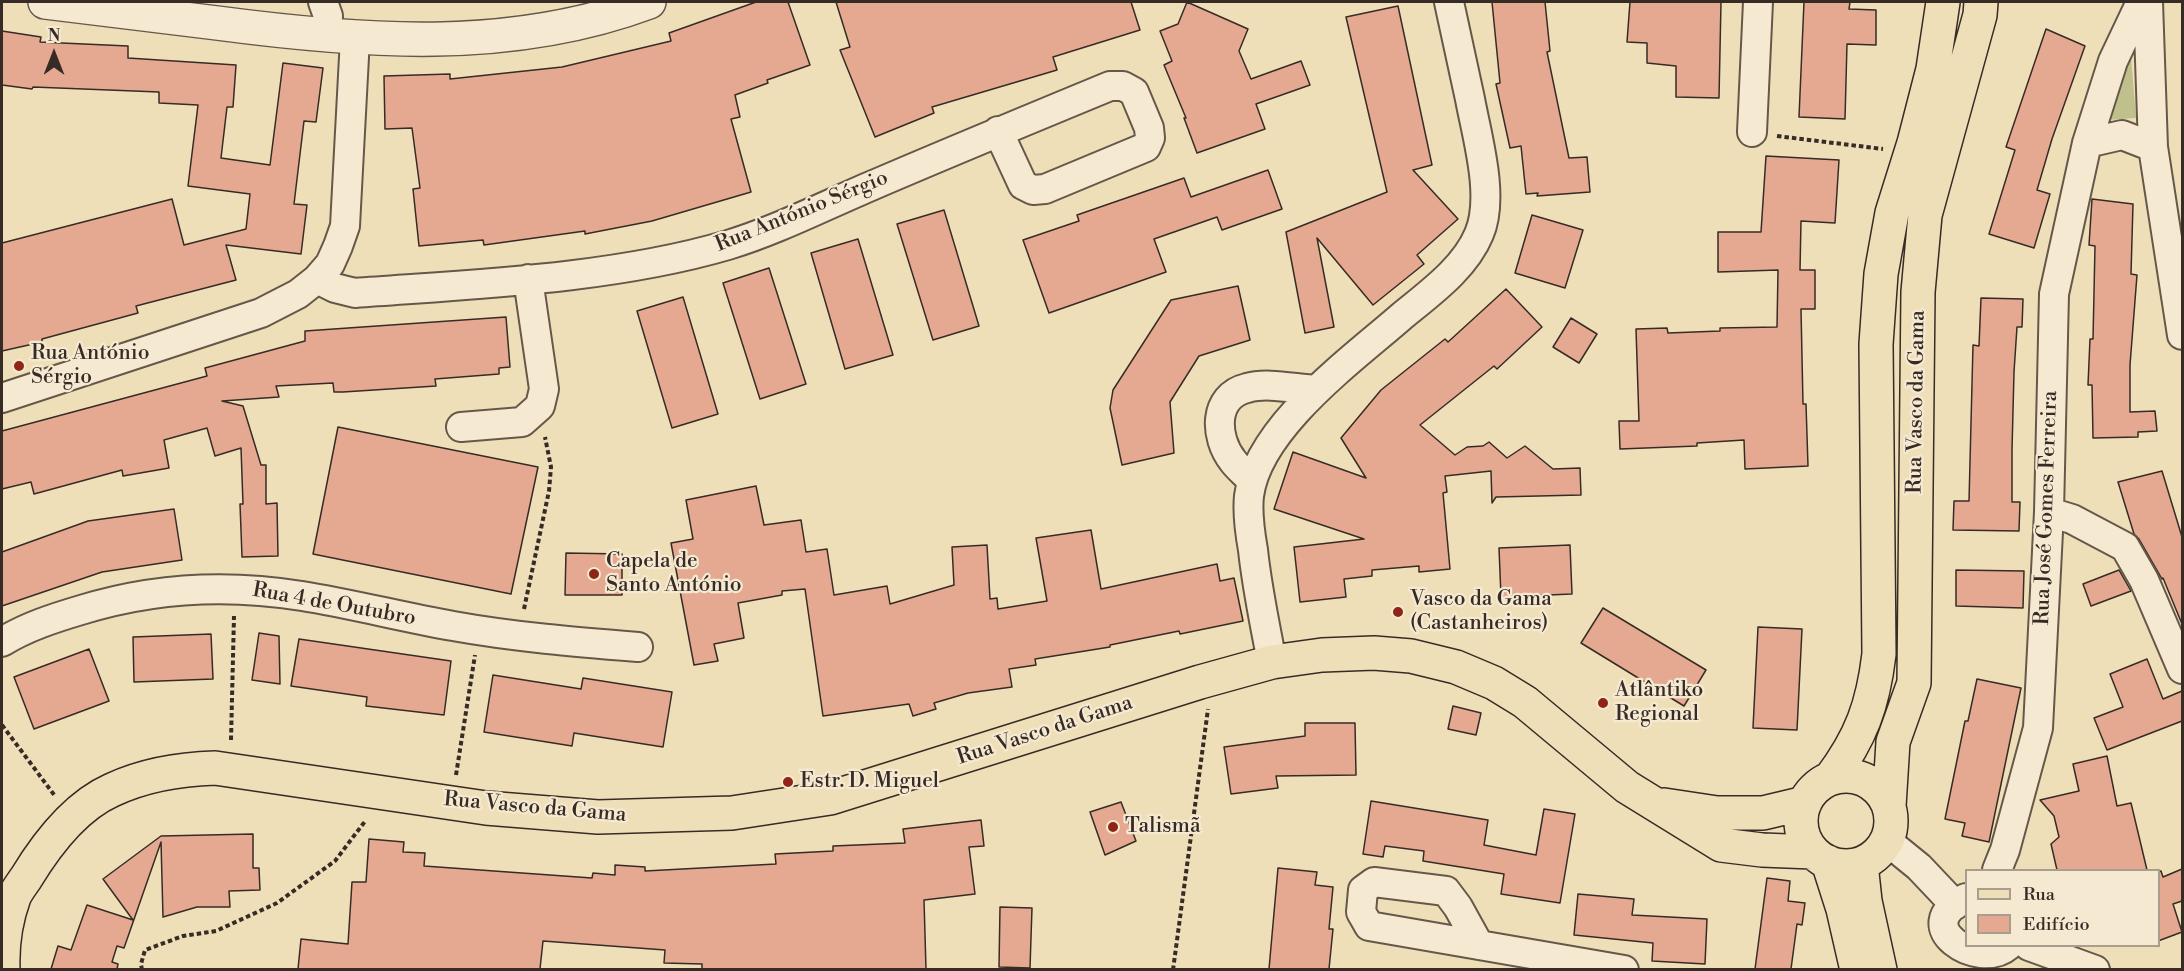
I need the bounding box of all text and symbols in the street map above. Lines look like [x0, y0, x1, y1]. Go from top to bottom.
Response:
north arrow [24, 24, 84, 84]
text: N [48, 26, 60, 46]
street label: Rua António Sérgio [712, 166, 892, 258]
street label: Rua Vasco da Gama [1903, 310, 1931, 494]
place label: Rua António Sérgio [31, 341, 150, 391]
marker: Rua António Sérgio [12, 359, 26, 373]
street label: Rua José Gomes Ferreira [2030, 390, 2064, 626]
place label: Capela de Santo António [606, 549, 742, 599]
marker: Capela de Santo António [587, 567, 601, 581]
street label: Rua 4 de Outubro [250, 578, 418, 632]
place label: Vasco da Gama (Castanheiros) [1410, 587, 1552, 637]
marker: Vasco da Gama (Castanheiros) [1391, 605, 1405, 619]
place label: Atlântiko Regional [1615, 678, 1703, 728]
street label: Rua Vasco da Gama [954, 691, 1136, 771]
marker: Atlântiko Regional [1596, 696, 1610, 710]
place label: Estr. D. Miguel [800, 769, 939, 795]
marker: Estr. D. Miguel [781, 775, 795, 789]
street label: Rua Vasco da Gama [443, 787, 627, 829]
place label: Talismã [1125, 814, 1201, 840]
marker: Talismã [1106, 820, 1120, 834]
legend [1965, 869, 2160, 947]
text: Rua [2023, 883, 2055, 906]
text: Edifício [2023, 913, 2090, 936]

